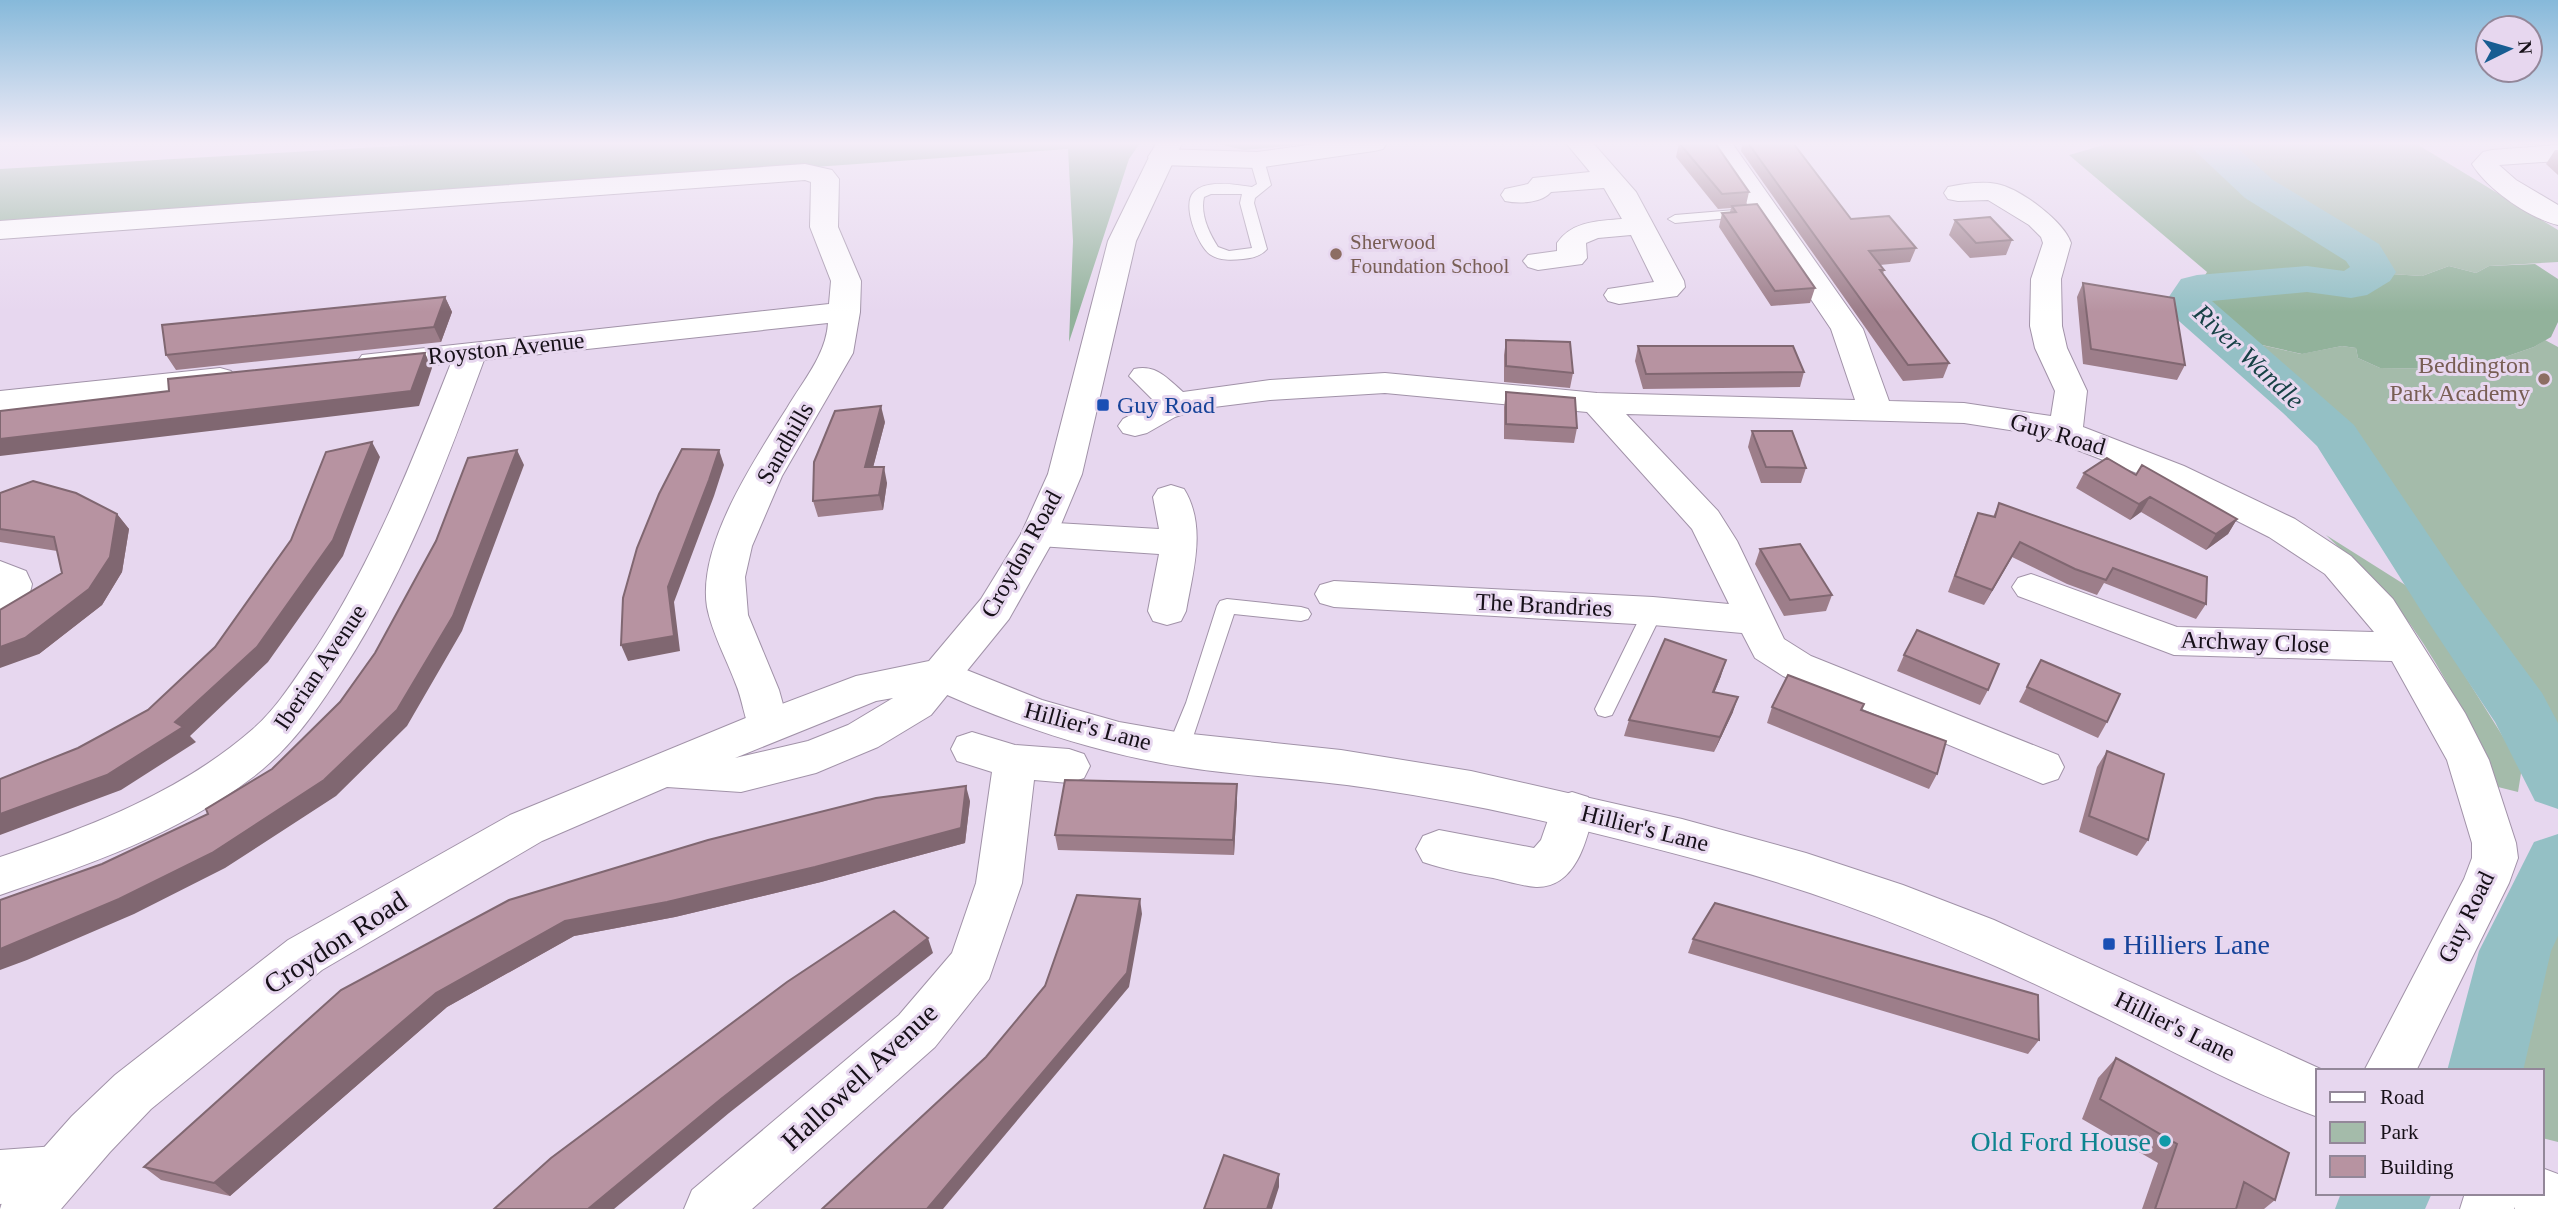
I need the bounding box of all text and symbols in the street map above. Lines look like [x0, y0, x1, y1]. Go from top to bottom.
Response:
north arrow [2474, 14, 2544, 84]
text: N [2514, 40, 2537, 56]
place label: Sherwood Foundation School [1350, 230, 1509, 278]
marker: Sherwood Foundation School [1328, 246, 1344, 262]
water label: River Wandle [2187, 297, 2310, 415]
street label: Royston Avenue [426, 327, 586, 369]
place label: Beddington Park Academy [2389, 352, 2530, 406]
marker: Beddington Park Academy [2536, 371, 2552, 387]
place label: Guy Road [1117, 392, 1215, 418]
marker: Guy Road [1095, 397, 1111, 413]
street label: Sandhills [751, 398, 819, 488]
street label: Guy Road [2007, 408, 2109, 460]
street label: Croydon Road [976, 486, 1066, 622]
street label: The Brandries [1475, 588, 1613, 622]
street label: Iberian Avenue [269, 599, 371, 735]
street label: Archway Close [2180, 626, 2330, 658]
street label: Hillier's Lane [1022, 697, 1154, 755]
street label: Hillier's Lane [1579, 800, 1711, 856]
street label: Guy Road [2433, 867, 2499, 967]
street label: Croydon Road [258, 885, 413, 1000]
place label: Hilliers Lane [2123, 929, 2270, 960]
marker: Hilliers Lane [2101, 936, 2117, 952]
street label: Hillier's Lane [2111, 986, 2239, 1066]
street label: Hallowell Avenue [775, 997, 943, 1156]
legend [2316, 1069, 2544, 1195]
text: Road [2380, 1085, 2425, 1109]
text: Park [2380, 1120, 2419, 1144]
place label: Old Ford House [1971, 1126, 2151, 1157]
marker: Old Ford House [2157, 1133, 2173, 1149]
text: Building [2380, 1155, 2454, 1179]

